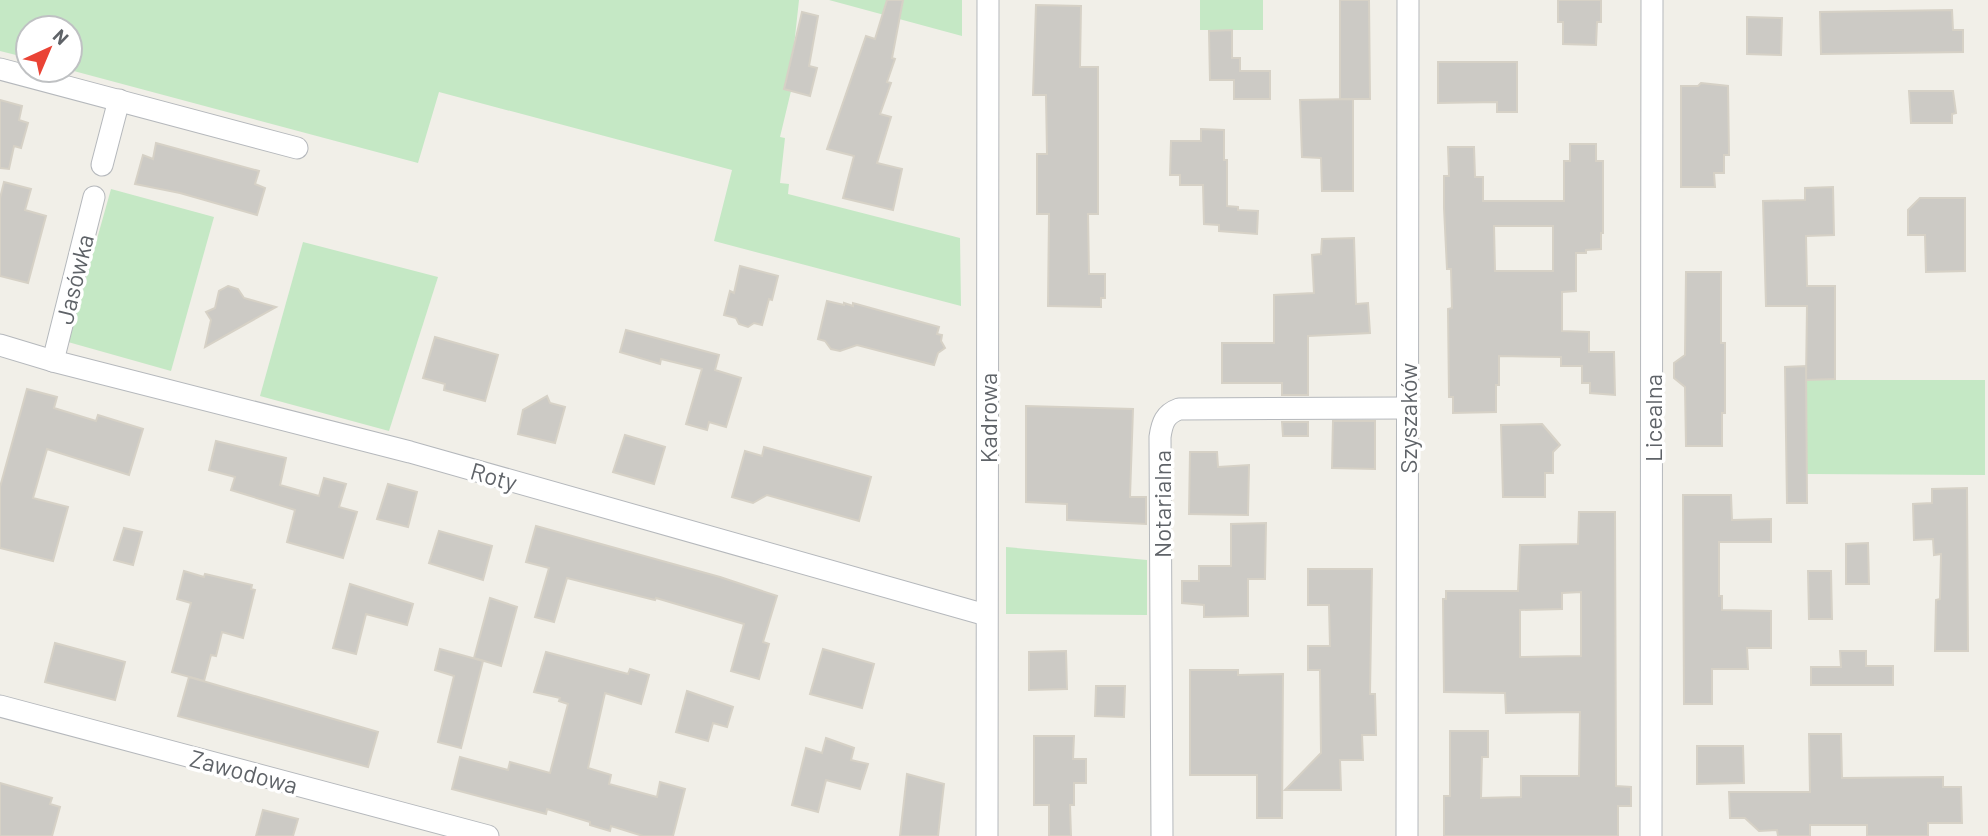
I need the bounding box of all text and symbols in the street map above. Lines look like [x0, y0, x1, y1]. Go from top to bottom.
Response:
north arrow [14, 14, 84, 84]
text: N [49, 24, 74, 49]
street label: Jasówka [49, 231, 99, 327]
street label: Szyszaków [1393, 363, 1422, 473]
street label: Kadrowa [973, 373, 1002, 463]
street label: Licealna [1638, 374, 1667, 462]
street label: Notarialna [1147, 450, 1176, 558]
street label: Roty [467, 456, 521, 496]
street label: Zawodowa [187, 743, 301, 799]

